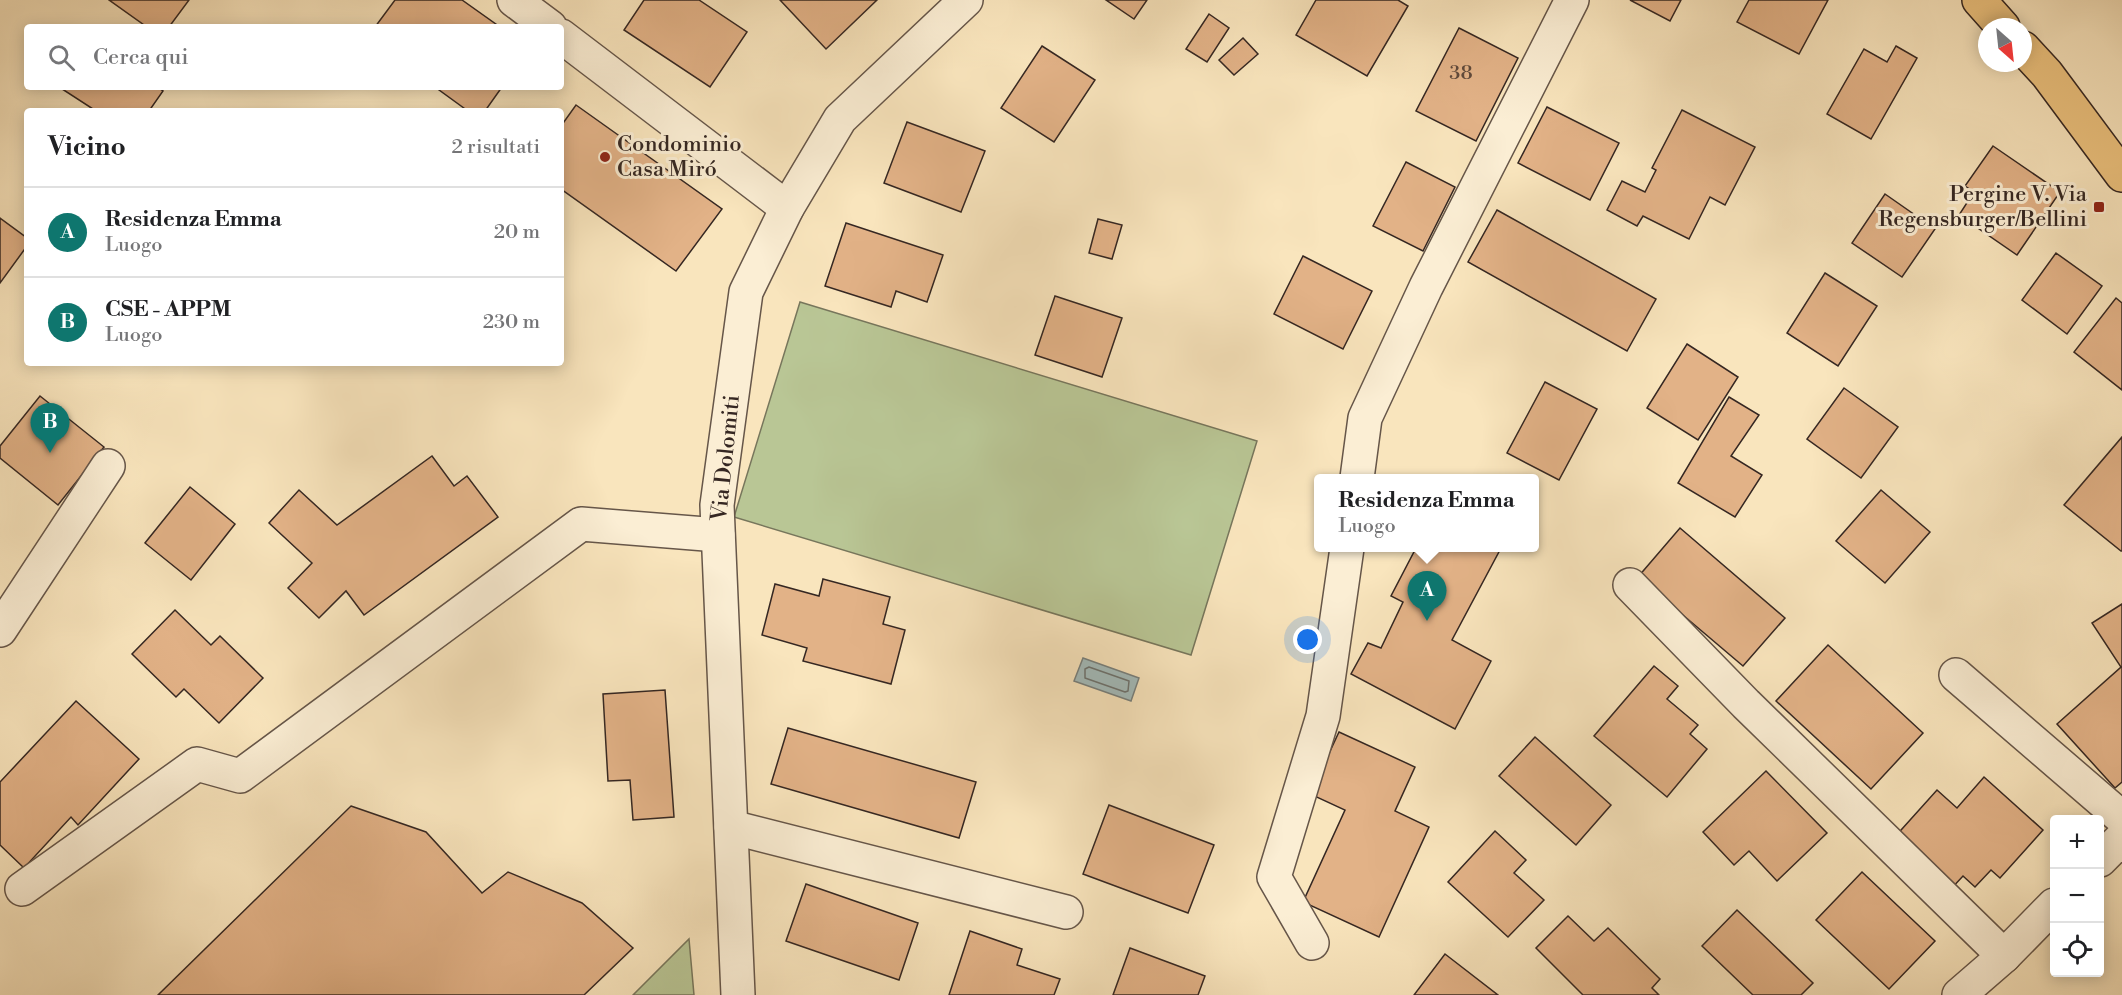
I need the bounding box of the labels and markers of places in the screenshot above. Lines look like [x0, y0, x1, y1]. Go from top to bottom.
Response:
place label: Condominio Casa Miró [617, 131, 742, 183]
marker: Condominio Casa Miró [598, 150, 612, 164]
place label: Pergine V. Via Regensburger/Bellini [1878, 181, 2088, 233]
marker: Pergine V. Via Regensburger/Bellini [2092, 200, 2106, 214]
pin: B [31, 404, 70, 453]
pin: A [1408, 572, 1446, 621]

